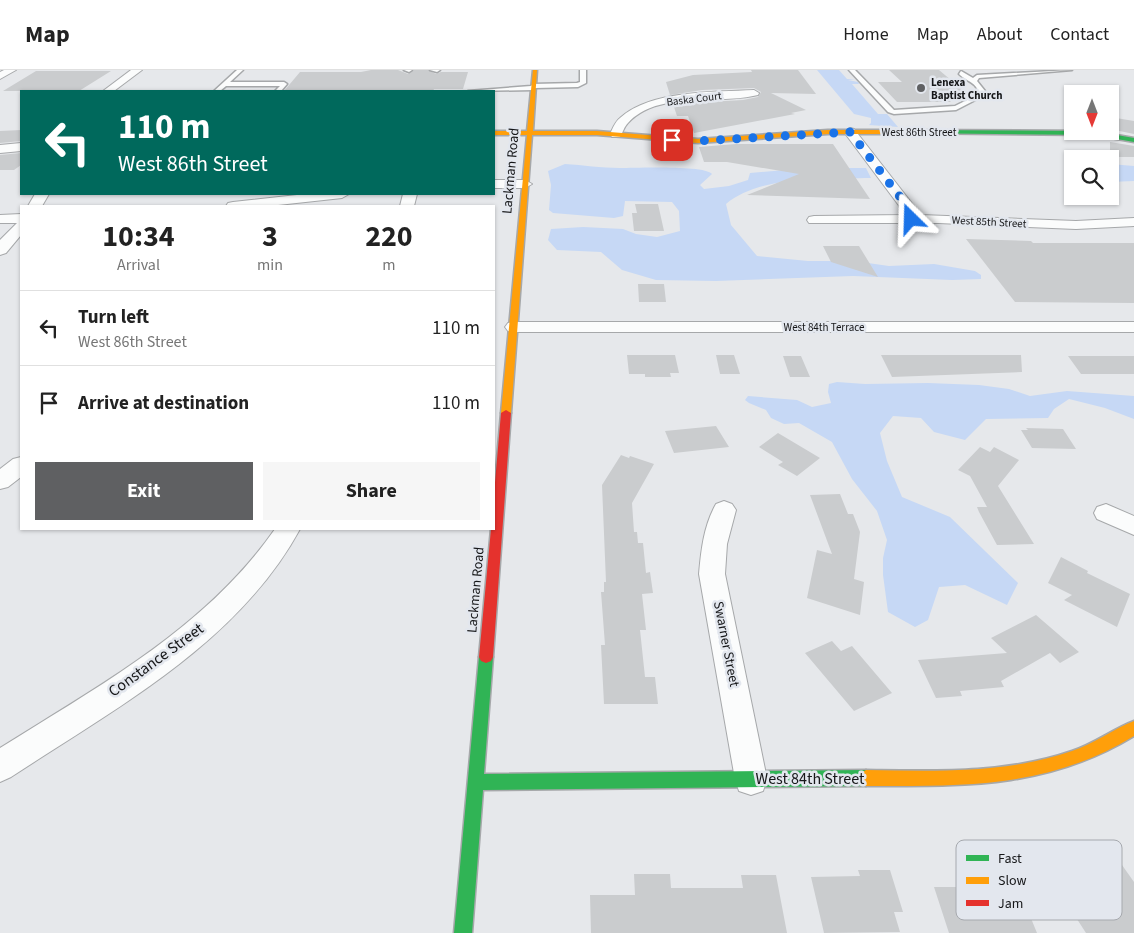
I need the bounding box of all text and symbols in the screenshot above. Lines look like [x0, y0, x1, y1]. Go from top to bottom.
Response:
text: Map [25, 17, 70, 52]
text: Home [843, 22, 889, 47]
text: Map [917, 22, 949, 47]
text: About [977, 22, 1022, 47]
text: Contact [1050, 22, 1109, 47]
place label: Lenexa Baptist Church [931, 75, 1002, 103]
marker: Lenexa Baptist Church [915, 82, 927, 94]
north arrow [1064, 85, 1119, 140]
map controls [1064, 85, 1119, 205]
street label: Baska Court [666, 88, 723, 110]
text: 110 m [118, 102, 210, 152]
icon: left [35, 110, 100, 175]
pin [651, 119, 693, 161]
street label: West 86th Street [882, 125, 957, 140]
icon: arrive [658, 126, 686, 154]
street label: Lackman Road [497, 127, 525, 215]
text: West 86th Street [118, 148, 268, 180]
button: search [1064, 150, 1119, 205]
position arrow [884, 192, 936, 244]
street label: West 85th Street [951, 213, 1027, 231]
text: 10:34 [102, 215, 175, 258]
text: 3 [262, 215, 278, 258]
text: 220 [365, 215, 413, 258]
text: Arrival [117, 254, 160, 276]
text: min [257, 254, 283, 276]
text: m [382, 254, 396, 276]
text: Turn left [78, 304, 149, 331]
icon: left [35, 314, 63, 342]
text: 110 m [432, 315, 480, 342]
street label: West 84th Terrace [783, 320, 865, 335]
text: West 86th Street [78, 331, 187, 353]
icon: arrive [35, 389, 63, 417]
text: Arrive at destination [78, 390, 249, 417]
text: 110 m [432, 390, 480, 417]
button: Exit [35, 462, 253, 520]
button: Share [263, 462, 480, 520]
street label: Lackman Road [462, 546, 490, 634]
street label: Swarner Street [708, 600, 744, 689]
street label: Constance Street [104, 618, 209, 702]
street label: West 84th Street [756, 768, 865, 790]
legend [956, 840, 1122, 920]
text: Fast [998, 849, 1022, 869]
text: Slow [998, 871, 1027, 891]
text: Jam [998, 894, 1023, 914]

